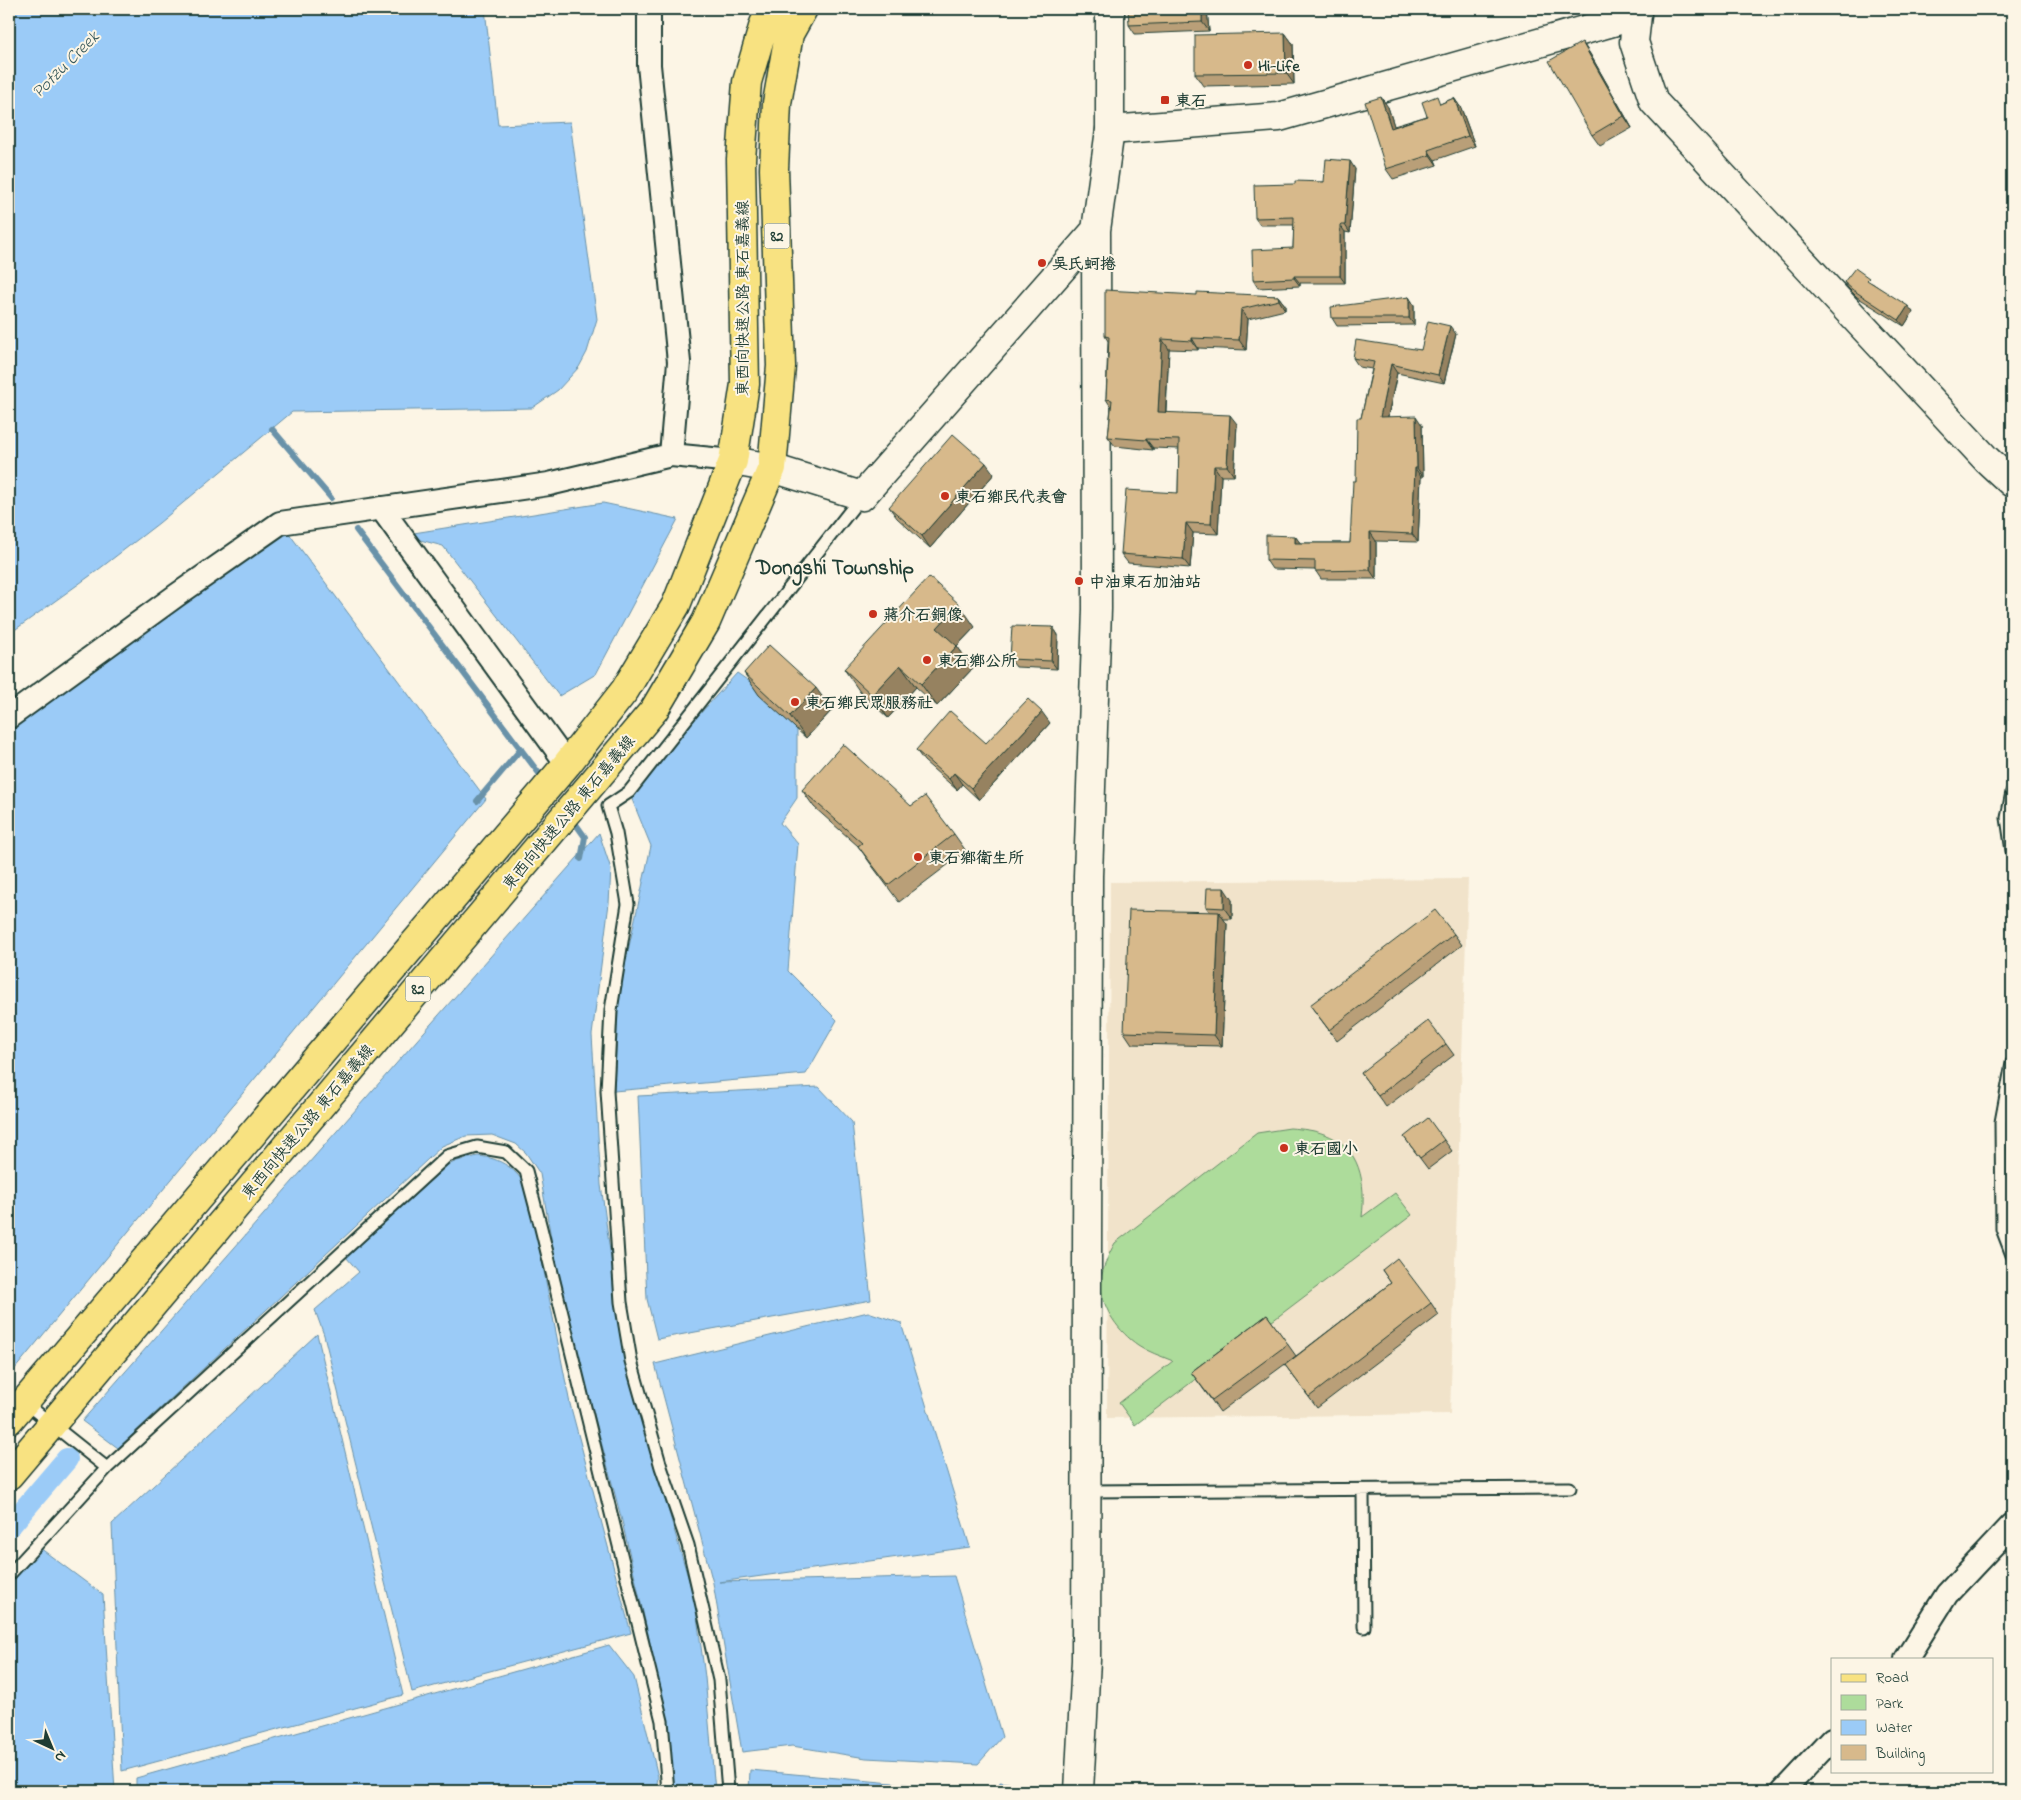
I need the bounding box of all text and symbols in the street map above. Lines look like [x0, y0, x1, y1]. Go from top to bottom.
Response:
water label: Potzu Creek [27, 25, 107, 105]
place label: Hi-Life [1258, 55, 1300, 79]
marker: Hi-Life [1242, 59, 1254, 71]
place label: 東石 [1175, 90, 1207, 114]
marker: 東石 [1159, 94, 1171, 106]
street label: 東西向快速公路 東石嘉義線 [732, 200, 756, 396]
road number: 82 [764, 224, 790, 248]
place label: 吳氏蚵捲 [1052, 253, 1116, 277]
marker: 吳氏蚵捲 [1036, 257, 1048, 269]
place label: 東石鄉民代表會 [955, 486, 1067, 510]
marker: 東石鄉民代表會 [939, 490, 951, 502]
district label: Dongshi Township [755, 554, 914, 586]
place label: 中油東石加油站 [1089, 571, 1201, 595]
marker: 中油東石加油站 [1073, 575, 1085, 587]
place label: 蔣介石銅像 [883, 604, 963, 628]
marker: 蔣介石銅像 [867, 608, 879, 620]
place label: 東石鄉公所 [937, 650, 1017, 674]
marker: 東石鄉公所 [921, 654, 933, 666]
place label: 東石鄉民眾服務社 [805, 692, 933, 716]
marker: 東石鄉民眾服務社 [789, 696, 801, 708]
street label: 東西向快速公路 東石嘉義線 [497, 730, 642, 896]
place label: 東石鄉衛生所 [928, 847, 1024, 871]
marker: 東石鄉衛生所 [912, 851, 924, 863]
road number: 82 [406, 976, 430, 1002]
street label: 東西向快速公路 東石嘉義線 [236, 1039, 381, 1205]
place label: 東石國小 [1294, 1138, 1358, 1162]
marker: 東石國小 [1278, 1142, 1290, 1154]
legend [1831, 1658, 1994, 1772]
text: Road [1876, 1667, 1909, 1689]
text: Park [1876, 1693, 1904, 1715]
text: Water [1876, 1717, 1912, 1739]
north arrow [28, 1722, 78, 1772]
text: Building [1875, 1743, 1925, 1766]
text: N [49, 1745, 71, 1767]

